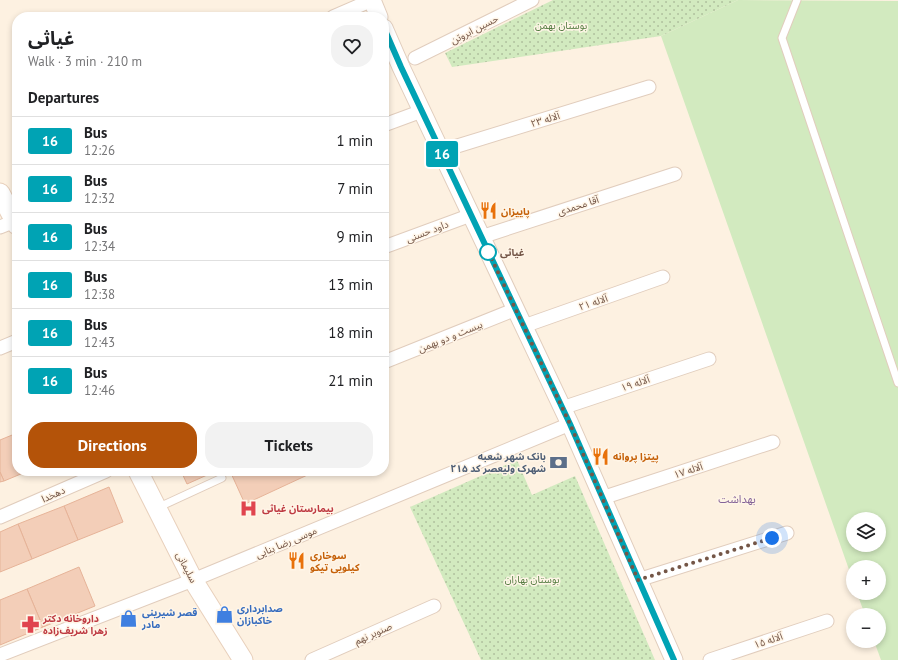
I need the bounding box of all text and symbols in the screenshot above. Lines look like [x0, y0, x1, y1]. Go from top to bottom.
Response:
street label: حسین ابروتن [448, 12, 500, 47]
park label: بوستان بهمن [535, 19, 587, 32]
button: heart [331, 25, 373, 67]
text: غیاثی [28, 26, 74, 50]
text: Walk · 3 min · 210 m [28, 53, 142, 70]
text: Departures [28, 88, 99, 107]
street label: آلاله ۲۳ [529, 109, 562, 130]
text: Bus [84, 123, 107, 142]
text: 1 min [336, 131, 373, 150]
text: 16 [42, 132, 58, 150]
line badge: 16 [424, 141, 460, 167]
text: 12:26 [84, 142, 115, 159]
text: 16 [434, 145, 450, 163]
text: Bus [84, 171, 107, 190]
text: 7 min [337, 179, 373, 198]
text: 16 [42, 180, 58, 198]
text: 12:32 [84, 190, 115, 207]
street label: آقا محمدی [556, 192, 601, 218]
restaurant icon: پاییزان [478, 201, 498, 221]
place label: پاییزان [501, 205, 530, 219]
street label: داود حسنی [404, 217, 450, 245]
text: Bus [84, 219, 107, 238]
text: 9 min [336, 227, 373, 246]
text: 16 [42, 228, 58, 246]
text: 12:34 [84, 238, 115, 255]
marker: غیاثی [479, 243, 497, 261]
place label: غیاثی [500, 246, 525, 259]
text: Bus [84, 267, 107, 286]
text: 13 min [328, 275, 373, 294]
text: 16 [42, 276, 58, 294]
text: 12:38 [84, 286, 115, 303]
street label: آلاله ۲۱ [577, 291, 610, 313]
text: Bus [84, 315, 107, 334]
street label: بیست و دو بهمن [416, 318, 485, 355]
text: 18 min [328, 323, 373, 342]
text: 16 [42, 324, 58, 342]
text: 12:43 [84, 334, 115, 351]
text: Bus [84, 363, 107, 382]
text: 21 min [328, 371, 373, 390]
text: 16 [42, 372, 58, 390]
street label: آلاله ۱۹ [619, 372, 652, 394]
text: 12:46 [84, 382, 115, 399]
button: Directions [28, 422, 197, 468]
button: Tickets [205, 422, 373, 468]
restaurant icon: پیتزا پروانه [590, 446, 610, 466]
place label: بانک شهر شعبه شهرک ولیعصر کد ۲۱۵ [450, 450, 546, 475]
place label: پیتزا پروانه [613, 450, 659, 464]
bank icon: بانک شهر شعبه شهرک ولیعصر کد ۲۱۵ [549, 452, 569, 472]
street label: آلاله ۱۷ [672, 459, 705, 481]
street label: دهخدا [39, 483, 67, 505]
district label: بهداشت [718, 492, 756, 506]
hospital icon: بیمارستان غیاثی [239, 498, 259, 518]
place label: بیمارستان غیاثی [262, 502, 334, 515]
map controls [846, 512, 886, 648]
button: layers [846, 512, 886, 552]
street label: موسی رضا بنایی [254, 524, 319, 561]
your location [762, 528, 782, 548]
street label: سلیمانی [173, 549, 200, 585]
place label: سوخاری کیلویی تیکو [310, 549, 360, 574]
restaurant icon: سوخاری کیلویی تیکو [287, 551, 307, 571]
button: + [846, 560, 886, 600]
park label: بوستان بهاران [505, 573, 560, 586]
place label: صدابرداری خاکبازان [237, 602, 283, 627]
shop icon: صدابرداری خاکبازان [214, 604, 234, 624]
place label: قصر شیرینی مادر [141, 606, 197, 631]
shop icon: قصر شیرینی مادر [119, 608, 139, 628]
button: − [846, 608, 886, 648]
place label: داروخانه دکتر زهرا شریف‌زاده [42, 612, 108, 637]
pharmacy icon: داروخانه دکتر زهرا شریف‌زاده [20, 614, 40, 634]
street label: صنوبر نهم [352, 619, 394, 648]
street label: آلاله ۱۵ [752, 629, 785, 651]

